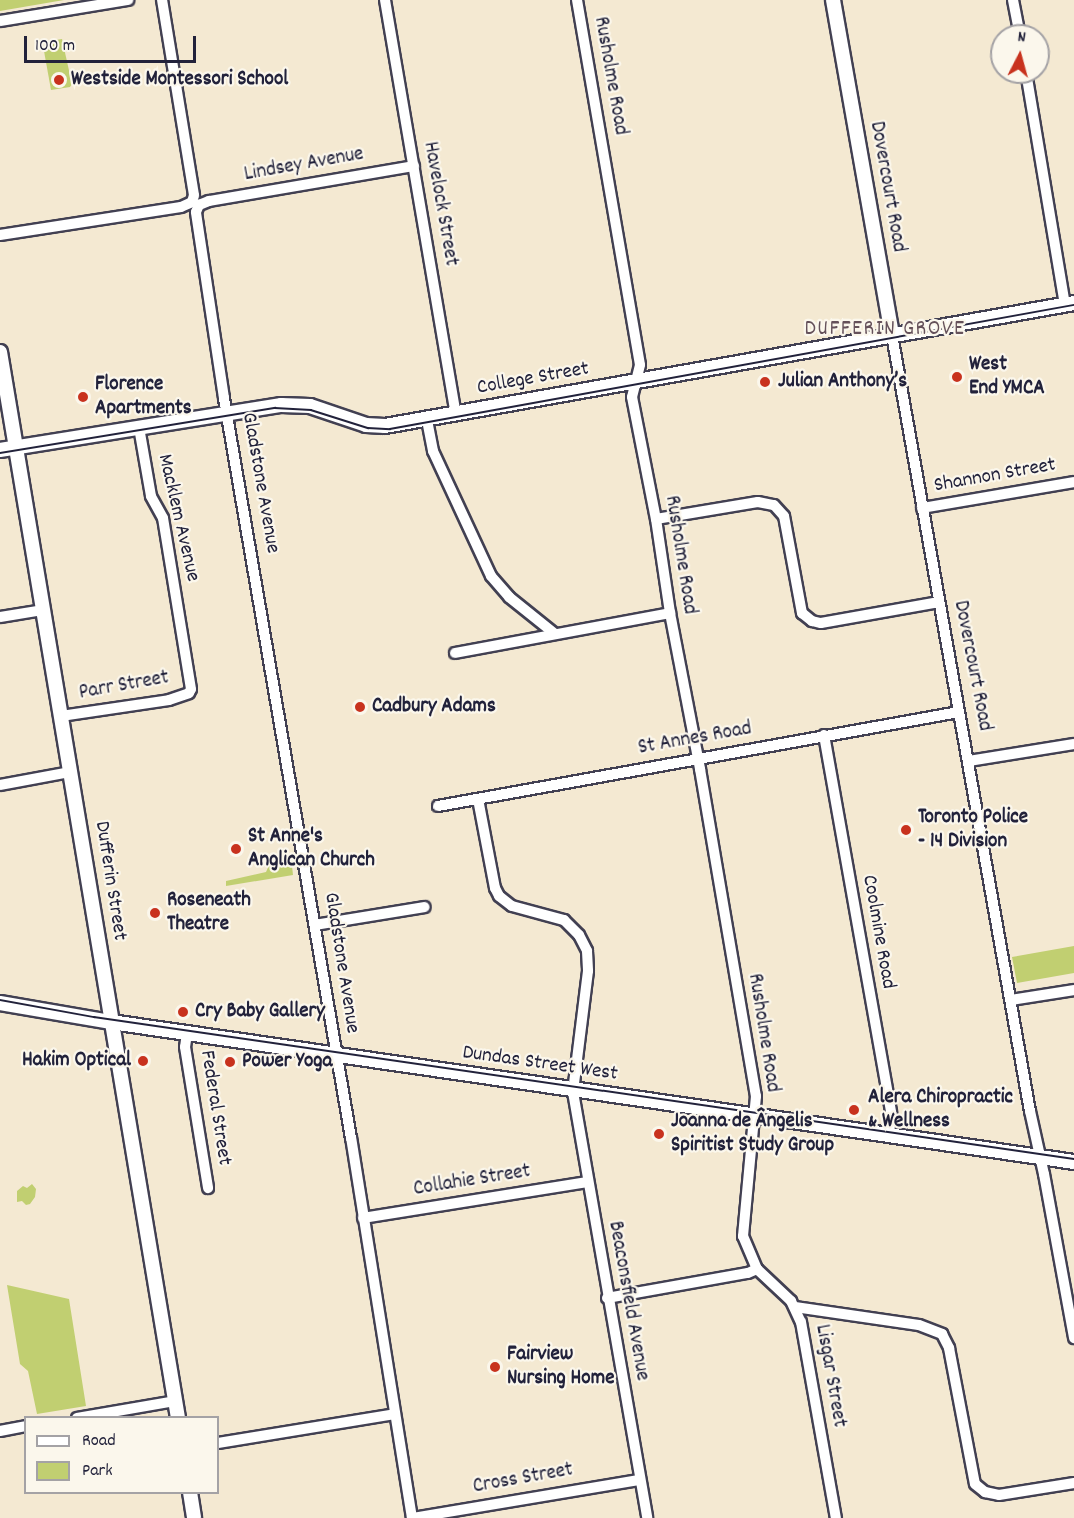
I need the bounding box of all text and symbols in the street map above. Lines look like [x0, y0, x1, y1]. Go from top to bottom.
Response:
street label: Rusholme Road [587, 15, 633, 137]
scale bar [27, 24, 200, 62]
north arrow [990, 24, 1050, 84]
text: N [1017, 26, 1027, 49]
text: 100 m [35, 34, 75, 59]
place label: Westside Montessori School [71, 67, 288, 93]
marker: Westside Montessori School [52, 73, 66, 87]
street label: Dovercourt Road [863, 120, 911, 254]
street label: Havelock Street [417, 140, 463, 268]
street label: Lindsey Avenue [242, 142, 366, 188]
district label: DUFFERIN GROVE [804, 317, 966, 343]
place label: West End YMCA [969, 352, 1045, 402]
street label: College Street [475, 357, 591, 401]
place label: Julian Anthony’s [778, 369, 907, 395]
marker: West End YMCA [950, 370, 964, 384]
place label: Florence Apartments [95, 372, 191, 422]
marker: Julian Anthony’s [756, 373, 774, 391]
marker: Florence Apartments [76, 390, 90, 404]
street label: Gladstone Avenue [235, 411, 285, 555]
street label: Macklem Avenue [151, 452, 205, 584]
street label: Shannon Street [932, 453, 1058, 499]
street label: Rusholme Road [658, 494, 702, 616]
street label: Dovercourt Road [947, 599, 997, 733]
street label: Parr Street [77, 666, 171, 706]
place label: Cadbury Adams [372, 694, 496, 720]
marker: Cadbury Adams [353, 700, 367, 714]
street label: St Annes Road [636, 717, 754, 761]
place label: Toronto Police - 14 Division [918, 805, 1028, 855]
street label: Dufferin Street [88, 820, 132, 942]
marker: Toronto Police - 14 Division [899, 823, 913, 837]
place label: St Anne's Anglican Church [248, 824, 375, 874]
marker: St Anne's Anglican Church [229, 842, 243, 856]
street label: Coolmine Road [856, 873, 900, 991]
place label: Roseneath Theatre [167, 888, 251, 938]
street label: Gladstone Avenue [317, 891, 365, 1035]
marker: Roseneath Theatre [148, 906, 162, 920]
street label: Rusholme Road [741, 972, 785, 1094]
place label: Cry Baby Gallery [195, 999, 325, 1025]
marker: Cry Baby Gallery [176, 1005, 190, 1019]
street label: Dundas Street West [461, 1041, 619, 1087]
place label: Hakim Optical [22, 1048, 131, 1074]
street label: Federal Street [193, 1049, 237, 1167]
place label: Power Yoga [242, 1049, 332, 1075]
marker: Hakim Optical [136, 1054, 150, 1068]
marker: Power Yoga [223, 1055, 237, 1069]
place label: Alera Chiropractic & Wellness [868, 1085, 1013, 1135]
marker: Alera Chiropractic & Wellness [845, 1101, 863, 1119]
place label: Joanna de Ângelis Spiritist Study Group [671, 1109, 834, 1159]
marker: Joanna de Ângelis Spiritist Study Group [652, 1127, 666, 1141]
street label: Collahie Street [412, 1159, 532, 1203]
street label: Beaconsfield Avenue [602, 1219, 654, 1383]
street label: Lisgar Street [809, 1323, 851, 1429]
place label: Fairview Nursing Home [507, 1342, 614, 1392]
marker: Fairview Nursing Home [488, 1360, 502, 1374]
legend [24, 1416, 219, 1494]
text: Road [82, 1429, 116, 1454]
street label: Cross Street [471, 1458, 575, 1500]
text: Park [82, 1459, 113, 1484]

